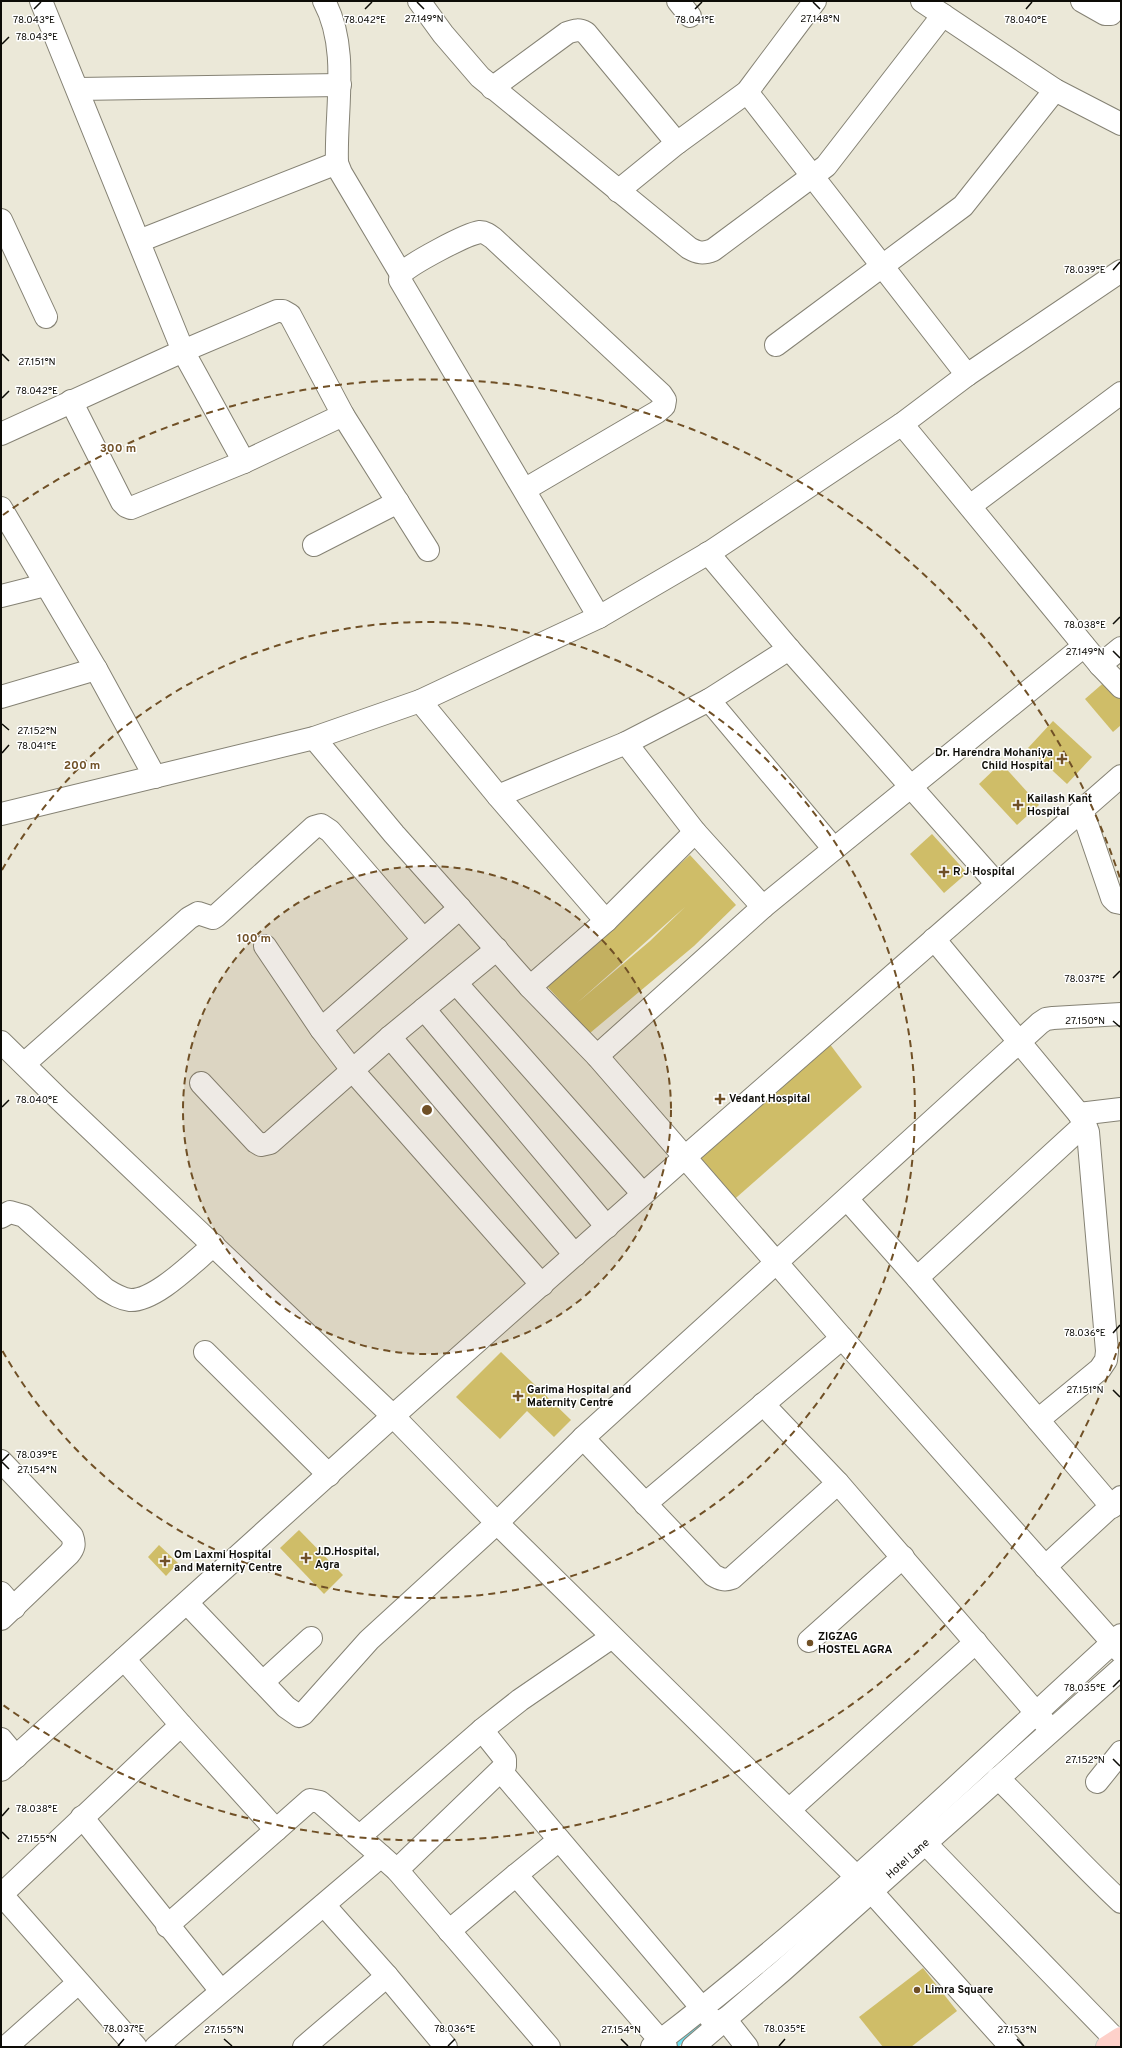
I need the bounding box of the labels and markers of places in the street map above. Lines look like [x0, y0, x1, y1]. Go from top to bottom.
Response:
place label: Dr. Harendra Mohaniya Child Hospital [935, 746, 1053, 773]
marker: Dr. Harendra Mohaniya Child Hospital [1056, 753, 1068, 765]
place label: Kailash Kant Hospital [1027, 792, 1092, 819]
marker: Kailash Kant Hospital [1012, 799, 1024, 811]
place label: R J Hospital [953, 865, 1015, 879]
marker: R J Hospital [938, 866, 950, 878]
place label: Vedant Hospital [729, 1092, 810, 1106]
marker: Vedant Hospital [714, 1093, 726, 1105]
centre of rings [420, 1103, 434, 1117]
place label: Garima Hospital and Maternity Centre [527, 1383, 631, 1410]
marker: Garima Hospital and Maternity Centre [512, 1390, 524, 1402]
place label: J.D.Hospital, Agra [315, 1545, 379, 1572]
place label: Om Laxmi Hospital and Maternity Centre [174, 1548, 282, 1575]
marker: J.D.Hospital, Agra [300, 1552, 312, 1564]
marker: Om Laxmi Hospital and Maternity Centre [159, 1555, 171, 1567]
place label: ZIGZAG HOSTEL AGRA [818, 1630, 892, 1657]
marker: ZIGZAG HOSTEL AGRA [805, 1638, 815, 1648]
place label: Limra Square [925, 1983, 993, 1997]
marker: Limra Square [912, 1985, 922, 1995]

